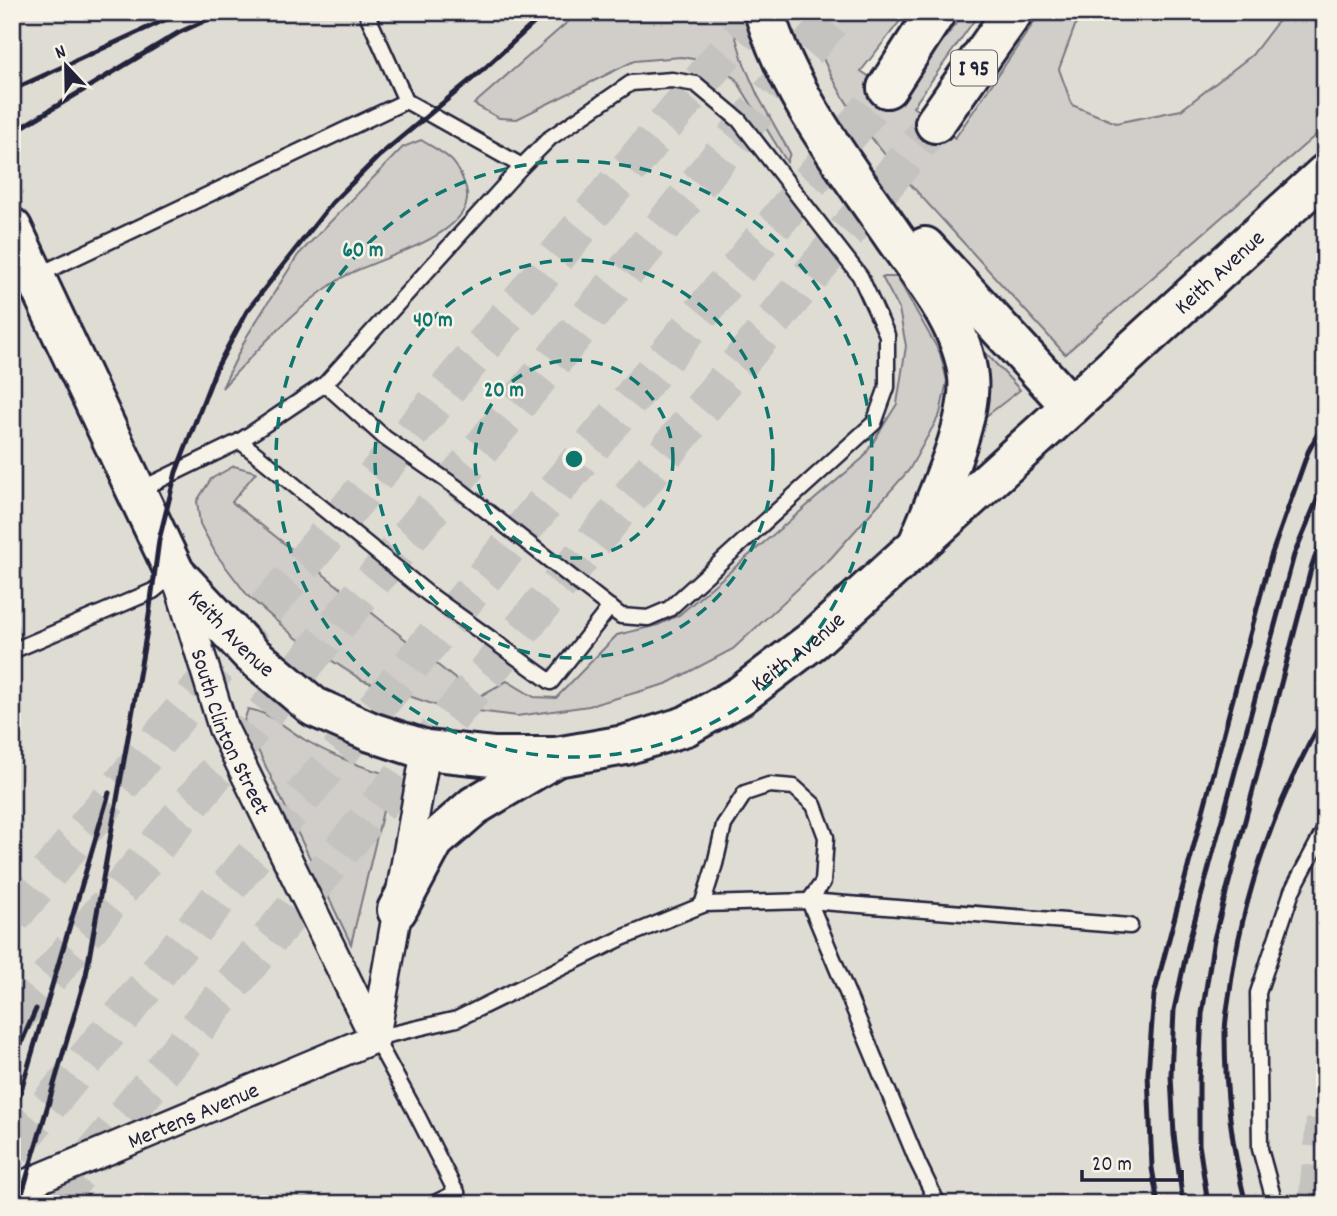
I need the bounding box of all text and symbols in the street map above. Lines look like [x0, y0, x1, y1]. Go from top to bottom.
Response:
north arrow [32, 32, 102, 102]
text: N [52, 39, 70, 68]
road number: I 95 [951, 50, 997, 86]
street label: Keith Avenue [1168, 224, 1274, 324]
text: 60 m [343, 237, 383, 267]
text: 40 m [413, 307, 453, 337]
text: 20 m [484, 377, 524, 407]
centre of rings [562, 447, 586, 471]
street label: Keith Avenue [178, 583, 280, 687]
street label: Keith Avenue [745, 606, 854, 702]
street label: South Clinton Street [180, 645, 276, 822]
street label: Mertens Avenue [123, 1075, 265, 1160]
scale bar [1082, 1139, 1181, 1183]
text: 20 m [1092, 1151, 1132, 1181]

